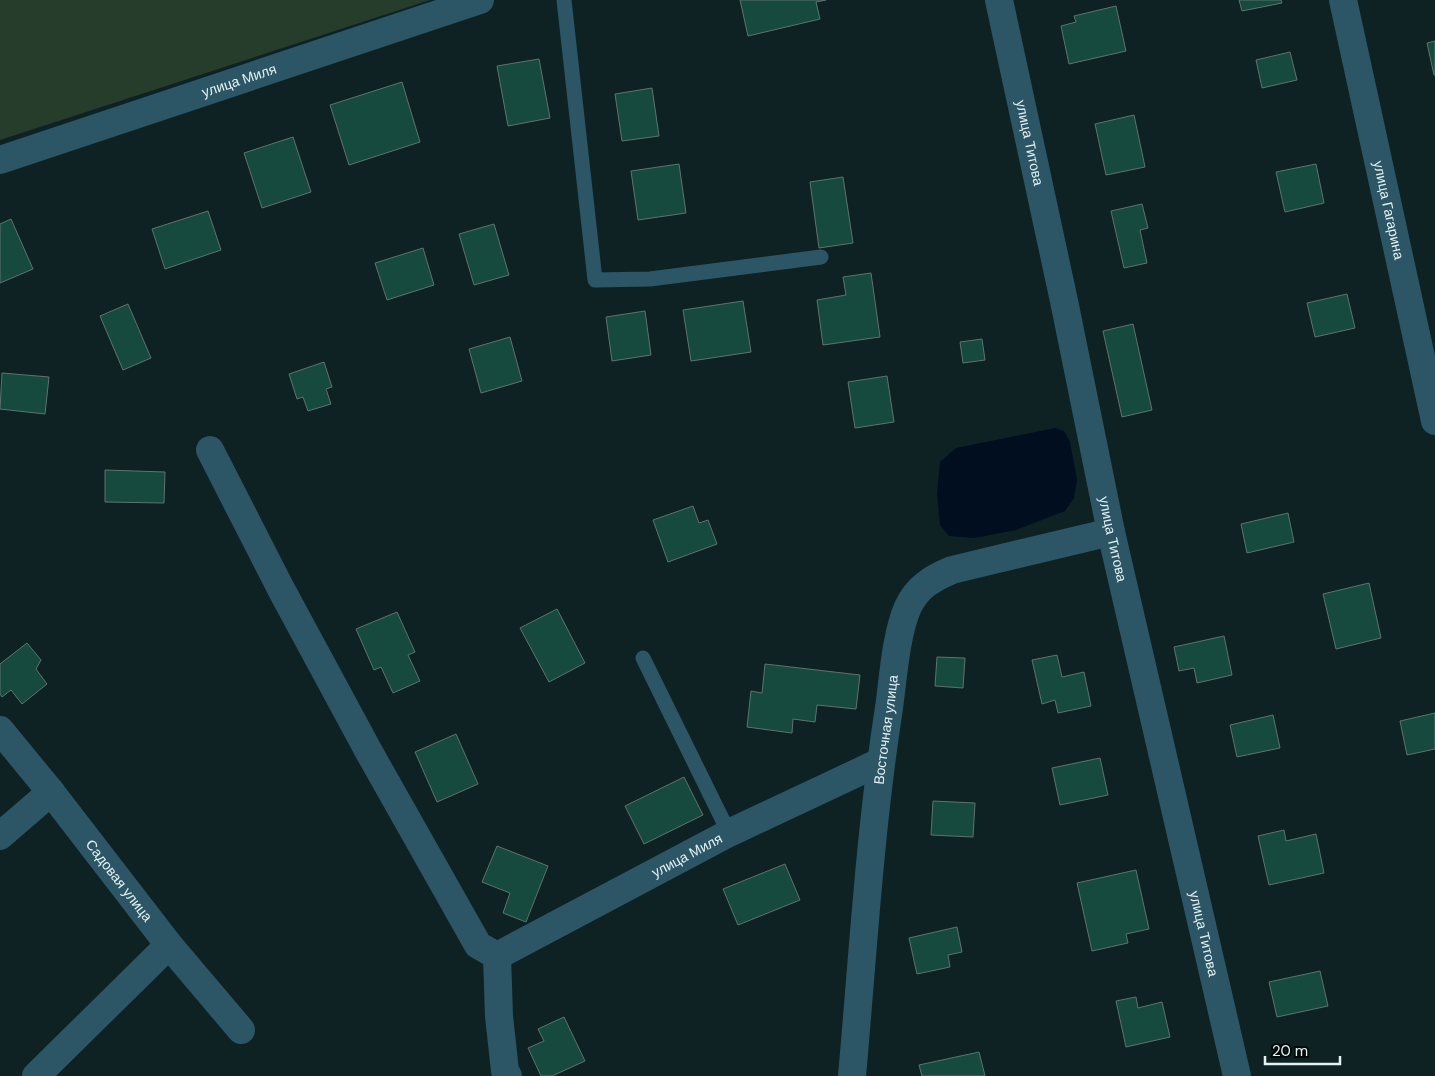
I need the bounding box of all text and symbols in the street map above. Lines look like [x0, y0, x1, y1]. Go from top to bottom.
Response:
street label: улица Миля [199, 60, 279, 101]
street label: улица Титова [1012, 98, 1048, 187]
street label: улица Гагарина [1369, 159, 1408, 261]
street label: улица Титова [1095, 495, 1131, 584]
street label: Восточная улица [870, 674, 902, 786]
street label: улица Миля [648, 829, 725, 881]
street label: Садовая улица [82, 836, 157, 925]
street label: улица Титова [1185, 889, 1223, 978]
scale bar [1265, 1034, 1340, 1066]
text: 20 m [1272, 1041, 1308, 1061]

